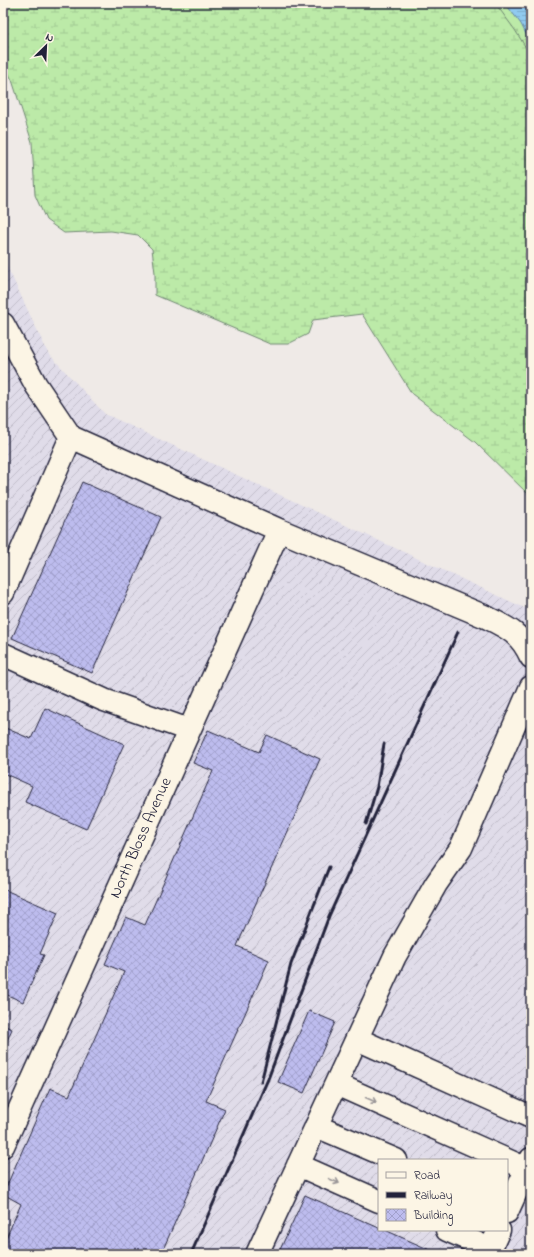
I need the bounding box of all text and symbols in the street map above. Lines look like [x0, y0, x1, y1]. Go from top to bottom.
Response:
north arrow [26, 26, 66, 66]
text: N [43, 29, 56, 47]
street label: North Bloss Avenue [104, 773, 179, 902]
one-way arrow [365, 1097, 377, 1104]
legend [378, 1159, 508, 1231]
text: Road [414, 1167, 440, 1185]
one-way arrow [327, 1178, 339, 1185]
text: Railway [414, 1187, 453, 1206]
text: Building [413, 1207, 453, 1226]

